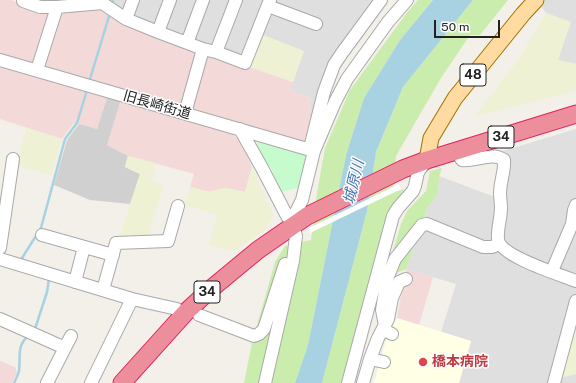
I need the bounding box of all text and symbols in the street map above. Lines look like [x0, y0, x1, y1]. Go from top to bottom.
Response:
scale bar [436, 12, 502, 38]
text: 50 m [441, 20, 469, 34]
road number: 48 [460, 64, 486, 86]
street label: 旧長崎街道 [121, 87, 193, 123]
road number: 34 [488, 126, 514, 148]
water label: 城原川 [340, 158, 368, 206]
road number: 34 [194, 281, 220, 303]
place label: 橋本病院 [432, 354, 488, 370]
marker: 橋本病院 [417, 356, 429, 368]

